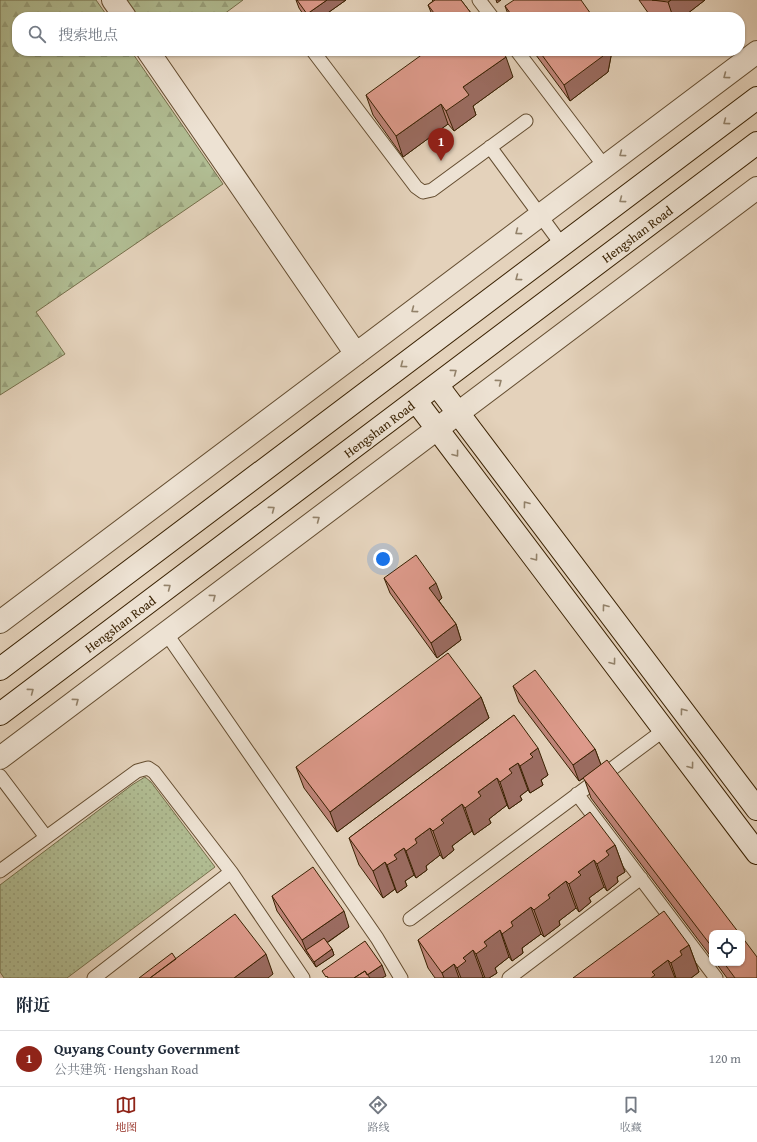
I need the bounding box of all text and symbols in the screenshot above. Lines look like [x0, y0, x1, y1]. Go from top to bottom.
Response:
search box [12, 12, 745, 56]
icon: search [26, 23, 48, 45]
text: 搜索地点 [58, 24, 118, 45]
one-way arrow [723, 71, 730, 78]
one-way arrow [723, 117, 730, 124]
pin: 1 [428, 128, 454, 161]
one-way arrow [619, 149, 626, 157]
one-way arrow [619, 195, 626, 203]
street label: Hengshan Road [598, 201, 677, 267]
one-way arrow [515, 227, 522, 235]
one-way arrow [516, 274, 523, 281]
one-way arrow [412, 306, 419, 313]
one-way arrow [401, 360, 408, 367]
one-way arrow [450, 370, 457, 377]
one-way arrow [495, 380, 502, 387]
street label: Hengshan Road [340, 396, 419, 462]
one-way arrow [451, 450, 458, 457]
one-way arrow [524, 501, 531, 508]
one-way arrow [268, 507, 275, 514]
one-way arrow [313, 517, 320, 524]
your location [373, 549, 393, 569]
one-way arrow [530, 554, 537, 561]
one-way arrow [164, 585, 171, 592]
street label: Hengshan Road [81, 591, 160, 657]
one-way arrow [209, 595, 216, 602]
one-way arrow [602, 605, 609, 612]
one-way arrow [608, 657, 615, 664]
one-way arrow [27, 689, 34, 696]
one-way arrow [71, 699, 78, 706]
one-way arrow [681, 709, 688, 716]
one-way arrow [686, 761, 693, 768]
map controls [709, 930, 745, 966]
button: locate [709, 930, 745, 966]
text: 附近 [16, 992, 50, 1017]
text: Quyang County Government [54, 1038, 240, 1059]
text: 1 [26, 1049, 32, 1068]
text: 120 m [709, 1049, 741, 1068]
text: 公共建筑 · Hengshan Road [54, 1060, 198, 1079]
tab: 地图 [115, 1094, 137, 1135]
tab: 路线 [367, 1094, 389, 1135]
tab: 收藏 [620, 1094, 642, 1135]

